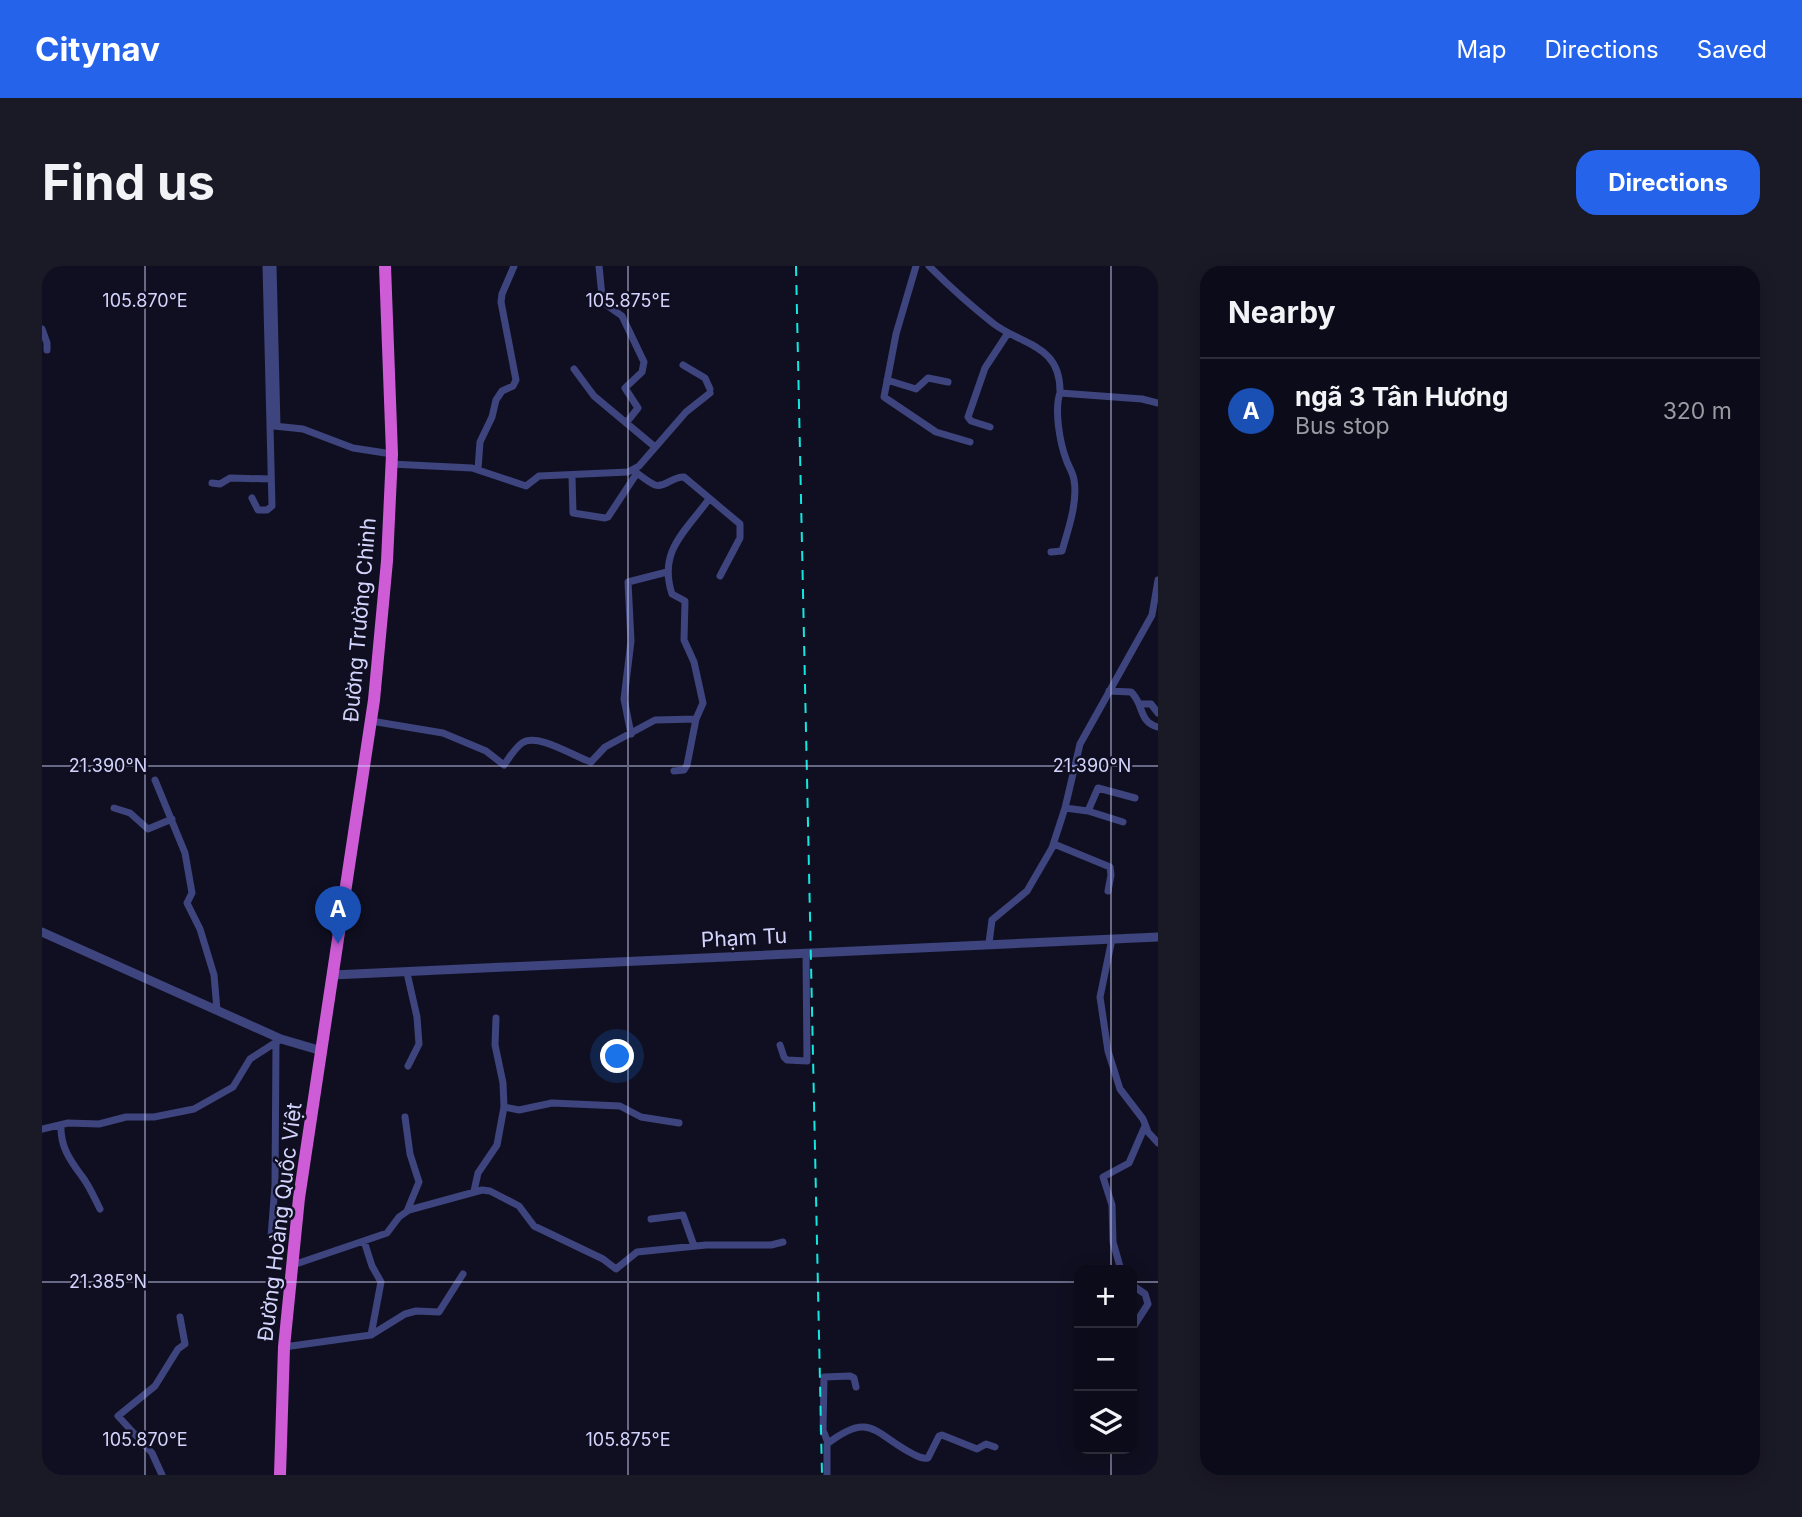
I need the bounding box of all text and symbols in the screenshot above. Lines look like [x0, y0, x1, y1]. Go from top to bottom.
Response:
text: Citynav [35, 29, 160, 69]
text: Map [1457, 35, 1506, 64]
text: Directions [1544, 35, 1659, 64]
text: Saved [1697, 35, 1767, 64]
button: Directions [1576, 150, 1760, 215]
text: Find us [42, 153, 215, 212]
text: 105.870°E [102, 290, 188, 311]
text: 105.875°E [585, 290, 671, 311]
text: Nearby [1228, 294, 1336, 330]
text: ngã 3 Tân Hương [1295, 381, 1508, 412]
text: A [1242, 397, 1260, 425]
text: 320 m [1663, 397, 1732, 425]
text: Bus stop [1295, 412, 1390, 440]
street label: Đường Trường Chinh [338, 517, 381, 723]
text: 21.390°N [69, 755, 147, 776]
text: 21.390°N [1053, 755, 1131, 776]
pin: A [315, 886, 361, 944]
street label: Phạm Tu [700, 923, 788, 952]
your location [600, 1039, 634, 1073]
street label: Đường Hoàng Quốc Việt [252, 1101, 307, 1343]
map controls [1074, 1265, 1137, 1454]
button: + [1074, 1265, 1137, 1328]
text: 21.385°N [69, 1271, 147, 1292]
button: − [1074, 1328, 1137, 1391]
button: layers [1074, 1391, 1137, 1454]
text: 105.870°E [102, 1429, 188, 1450]
text: 105.875°E [585, 1429, 671, 1450]

